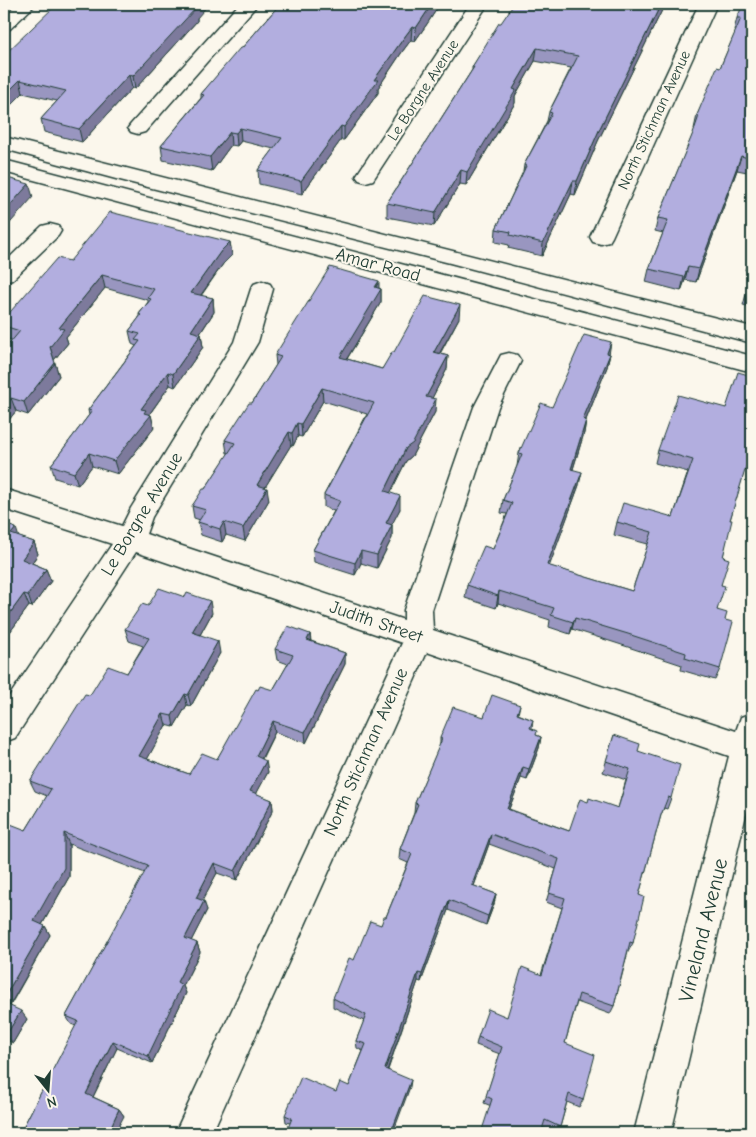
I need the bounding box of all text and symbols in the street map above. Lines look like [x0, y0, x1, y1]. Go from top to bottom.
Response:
street label: Le Borgne Avenue [384, 36, 463, 144]
street label: North Stichman Avenue [614, 47, 694, 192]
street label: Amar Road [333, 244, 423, 286]
street label: Le Borgne Avenue [97, 448, 187, 580]
street label: Judith Street [327, 596, 426, 648]
street label: North Stichman Avenue [319, 665, 413, 839]
street label: Vineland Avenue [674, 856, 732, 1004]
north arrow [22, 1064, 72, 1114]
text: N [45, 1092, 59, 1111]

